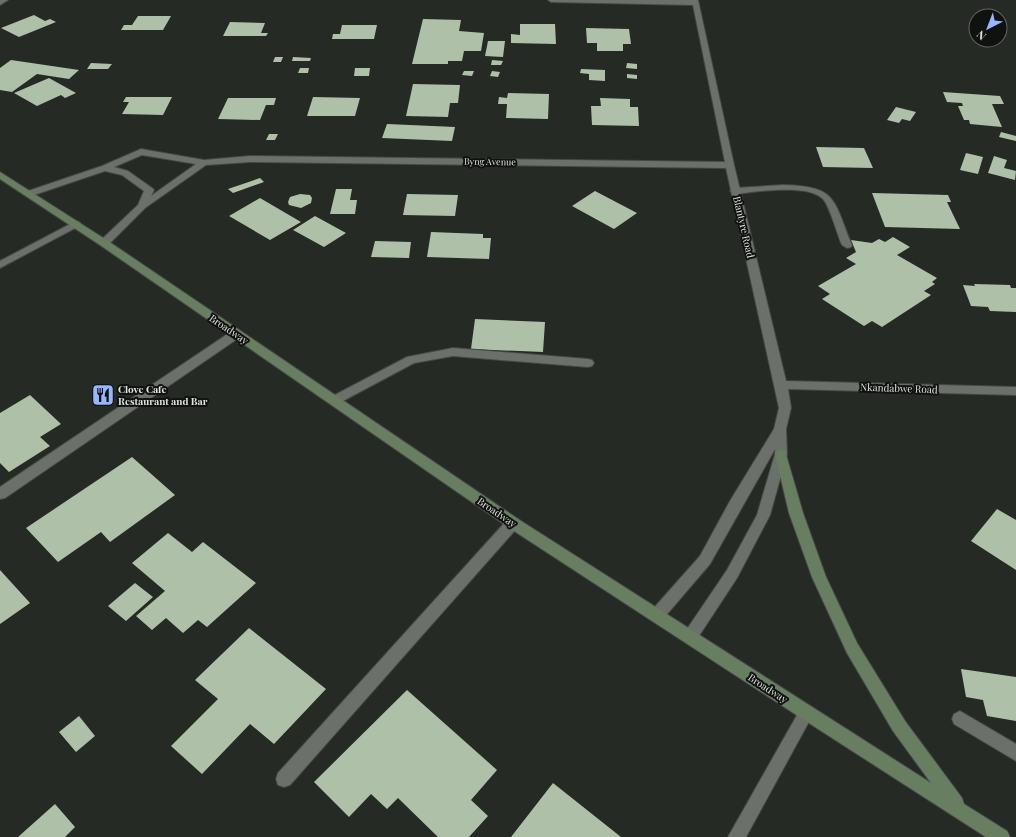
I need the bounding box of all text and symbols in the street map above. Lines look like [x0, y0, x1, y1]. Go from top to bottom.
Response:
north arrow [968, 8, 1008, 48]
text: N [973, 28, 989, 44]
street label: Byng Avenue [464, 155, 516, 167]
street label: Blantyre Road [730, 195, 758, 259]
street label: Broadway [207, 311, 251, 347]
street label: Nkandabwe Road [860, 380, 938, 396]
restaurant icon: Clove Cafe Restaurant and Bar [90, 382, 116, 408]
place label: Clove Cafe Restaurant and Bar [118, 382, 208, 408]
street label: Broadway [475, 494, 519, 530]
street label: Broadway [746, 670, 790, 706]

